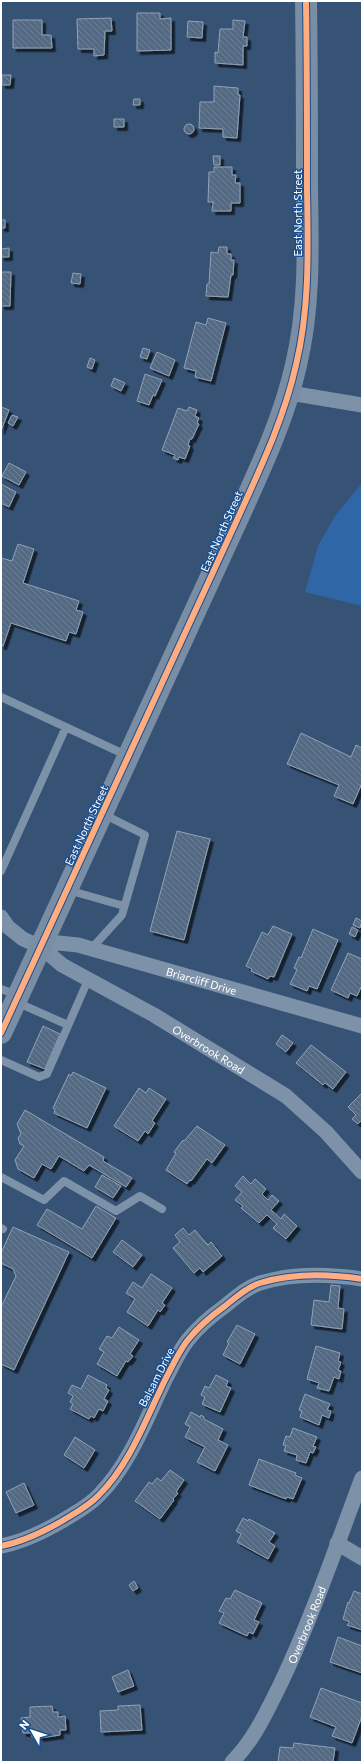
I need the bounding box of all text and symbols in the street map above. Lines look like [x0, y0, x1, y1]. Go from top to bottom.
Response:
street label: East North Street [291, 169, 304, 257]
street label: East North Street [197, 488, 245, 573]
street label: East North Street [62, 782, 111, 867]
street label: Briarcliff Drive [165, 964, 238, 996]
street label: Overbrook Road [170, 1022, 247, 1076]
street label: Balsam Drive [136, 1345, 177, 1409]
street label: Overbrook Road [284, 1584, 328, 1665]
north arrow [12, 1711, 52, 1751]
text: N [16, 1717, 31, 1732]

